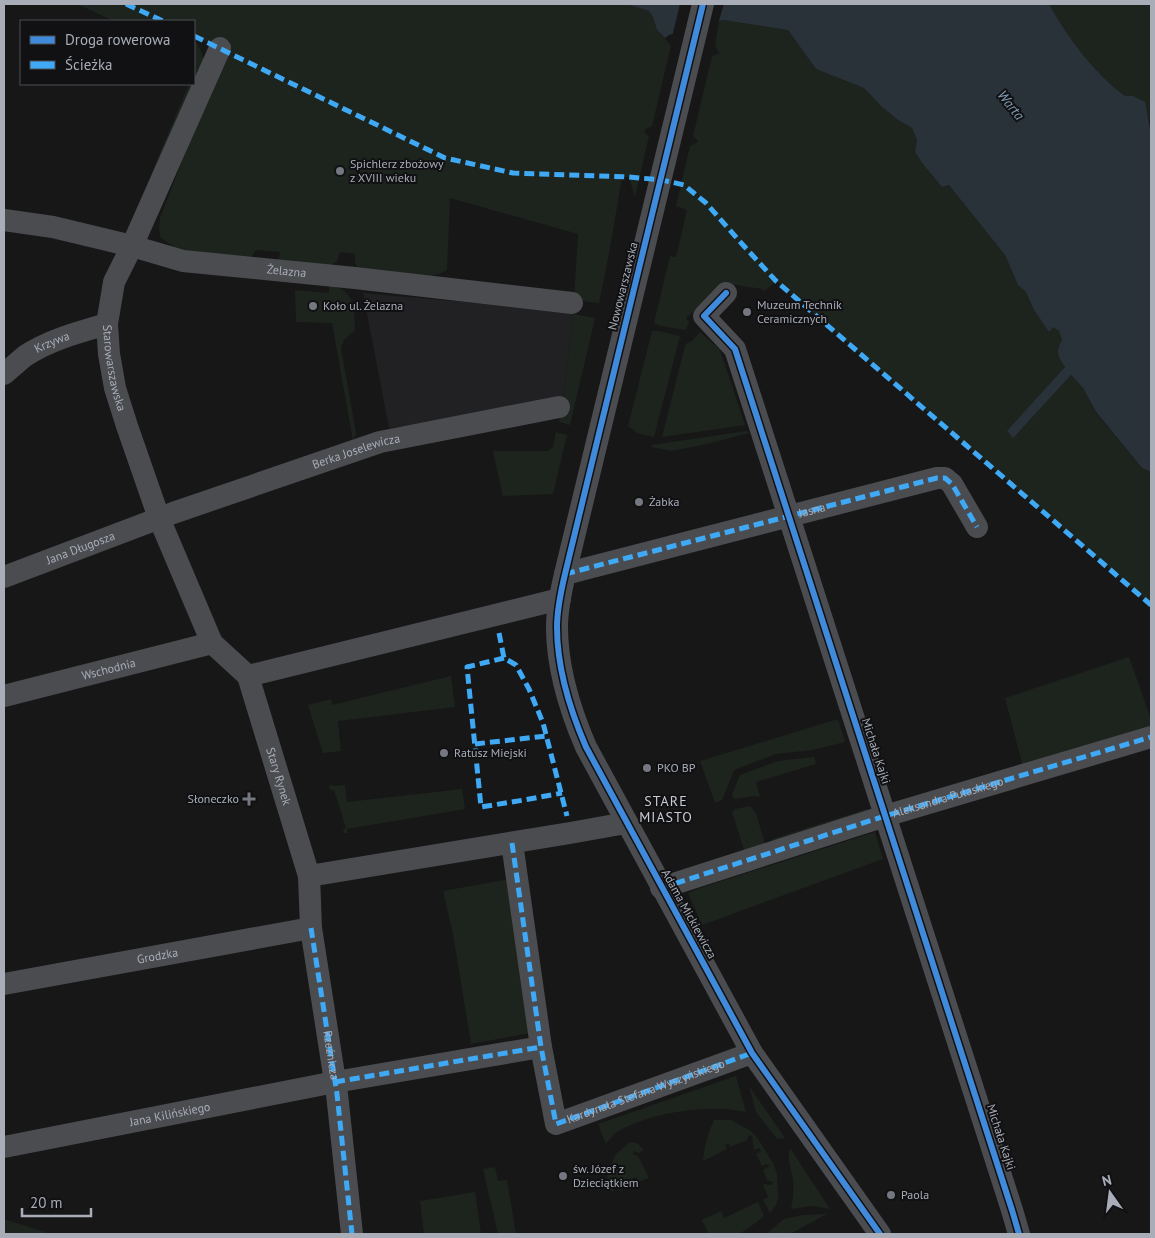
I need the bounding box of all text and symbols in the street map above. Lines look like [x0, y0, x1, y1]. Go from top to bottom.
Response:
legend [20, 20, 195, 85]
text: Droga rowerowa [65, 30, 170, 49]
text: Ścieżka [65, 55, 113, 74]
water label: Warta [994, 86, 1029, 124]
place label: Spichlerz zbożowy z XVIII wieku [350, 156, 444, 185]
marker: Spichlerz zbożowy z XVIII wieku [334, 165, 346, 177]
street label: Nowowarszawska [604, 240, 641, 331]
street label: Żelazna [266, 261, 307, 280]
place label: Muzeum Technik Ceramicznych [757, 297, 842, 326]
place label: Koło ul. Żelazna [323, 298, 403, 313]
marker: Koło ul. Żelazna [307, 300, 319, 312]
marker: Muzeum Technik Ceramicznych [741, 306, 753, 318]
street label: Starowarszawska [100, 324, 130, 413]
street label: Krzywa [32, 328, 71, 356]
street label: Berka Joselewicza [310, 430, 401, 472]
place label: Żabka [649, 494, 679, 509]
marker: Żabka [633, 496, 645, 508]
street label: Jasna [796, 499, 827, 521]
street label: Jana Długosza [43, 528, 117, 568]
street label: Wschodnia [80, 655, 137, 683]
street label: Michała Kajki [859, 716, 894, 786]
place label: Ratusz Miejski [454, 745, 527, 760]
street label: Stary Rynek [263, 746, 295, 807]
marker: Ratusz Miejski [438, 747, 450, 759]
place label: PKO BP [657, 760, 696, 775]
marker: PKO BP [641, 762, 653, 774]
street label: Aleksandra Pułaskiego [891, 773, 1005, 820]
place label: Słoneczko [188, 791, 239, 806]
district label: STARE MIASTO [639, 792, 693, 826]
marker: Słoneczko [243, 793, 255, 805]
street label: Adama Mickiewicza [659, 866, 720, 961]
street label: Grodzka [136, 944, 179, 967]
street label: Rzeźnicza [320, 1030, 343, 1081]
street label: Kardynała Stefana Wyszyńskiego [565, 1056, 727, 1126]
street label: Jana Kilińskiego [127, 1099, 211, 1129]
street label: Michała Kajki [984, 1102, 1019, 1172]
place label: św. Józef z Dzieciątkiem [573, 1161, 639, 1190]
north arrow [1085, 1168, 1135, 1218]
marker: św. Józef z Dzieciątkiem [557, 1170, 569, 1182]
text: N [1100, 1171, 1113, 1190]
scale bar [22, 1186, 91, 1218]
place label: Paola [901, 1187, 929, 1202]
marker: Paola [885, 1189, 897, 1201]
text: 20 m [30, 1193, 63, 1212]

